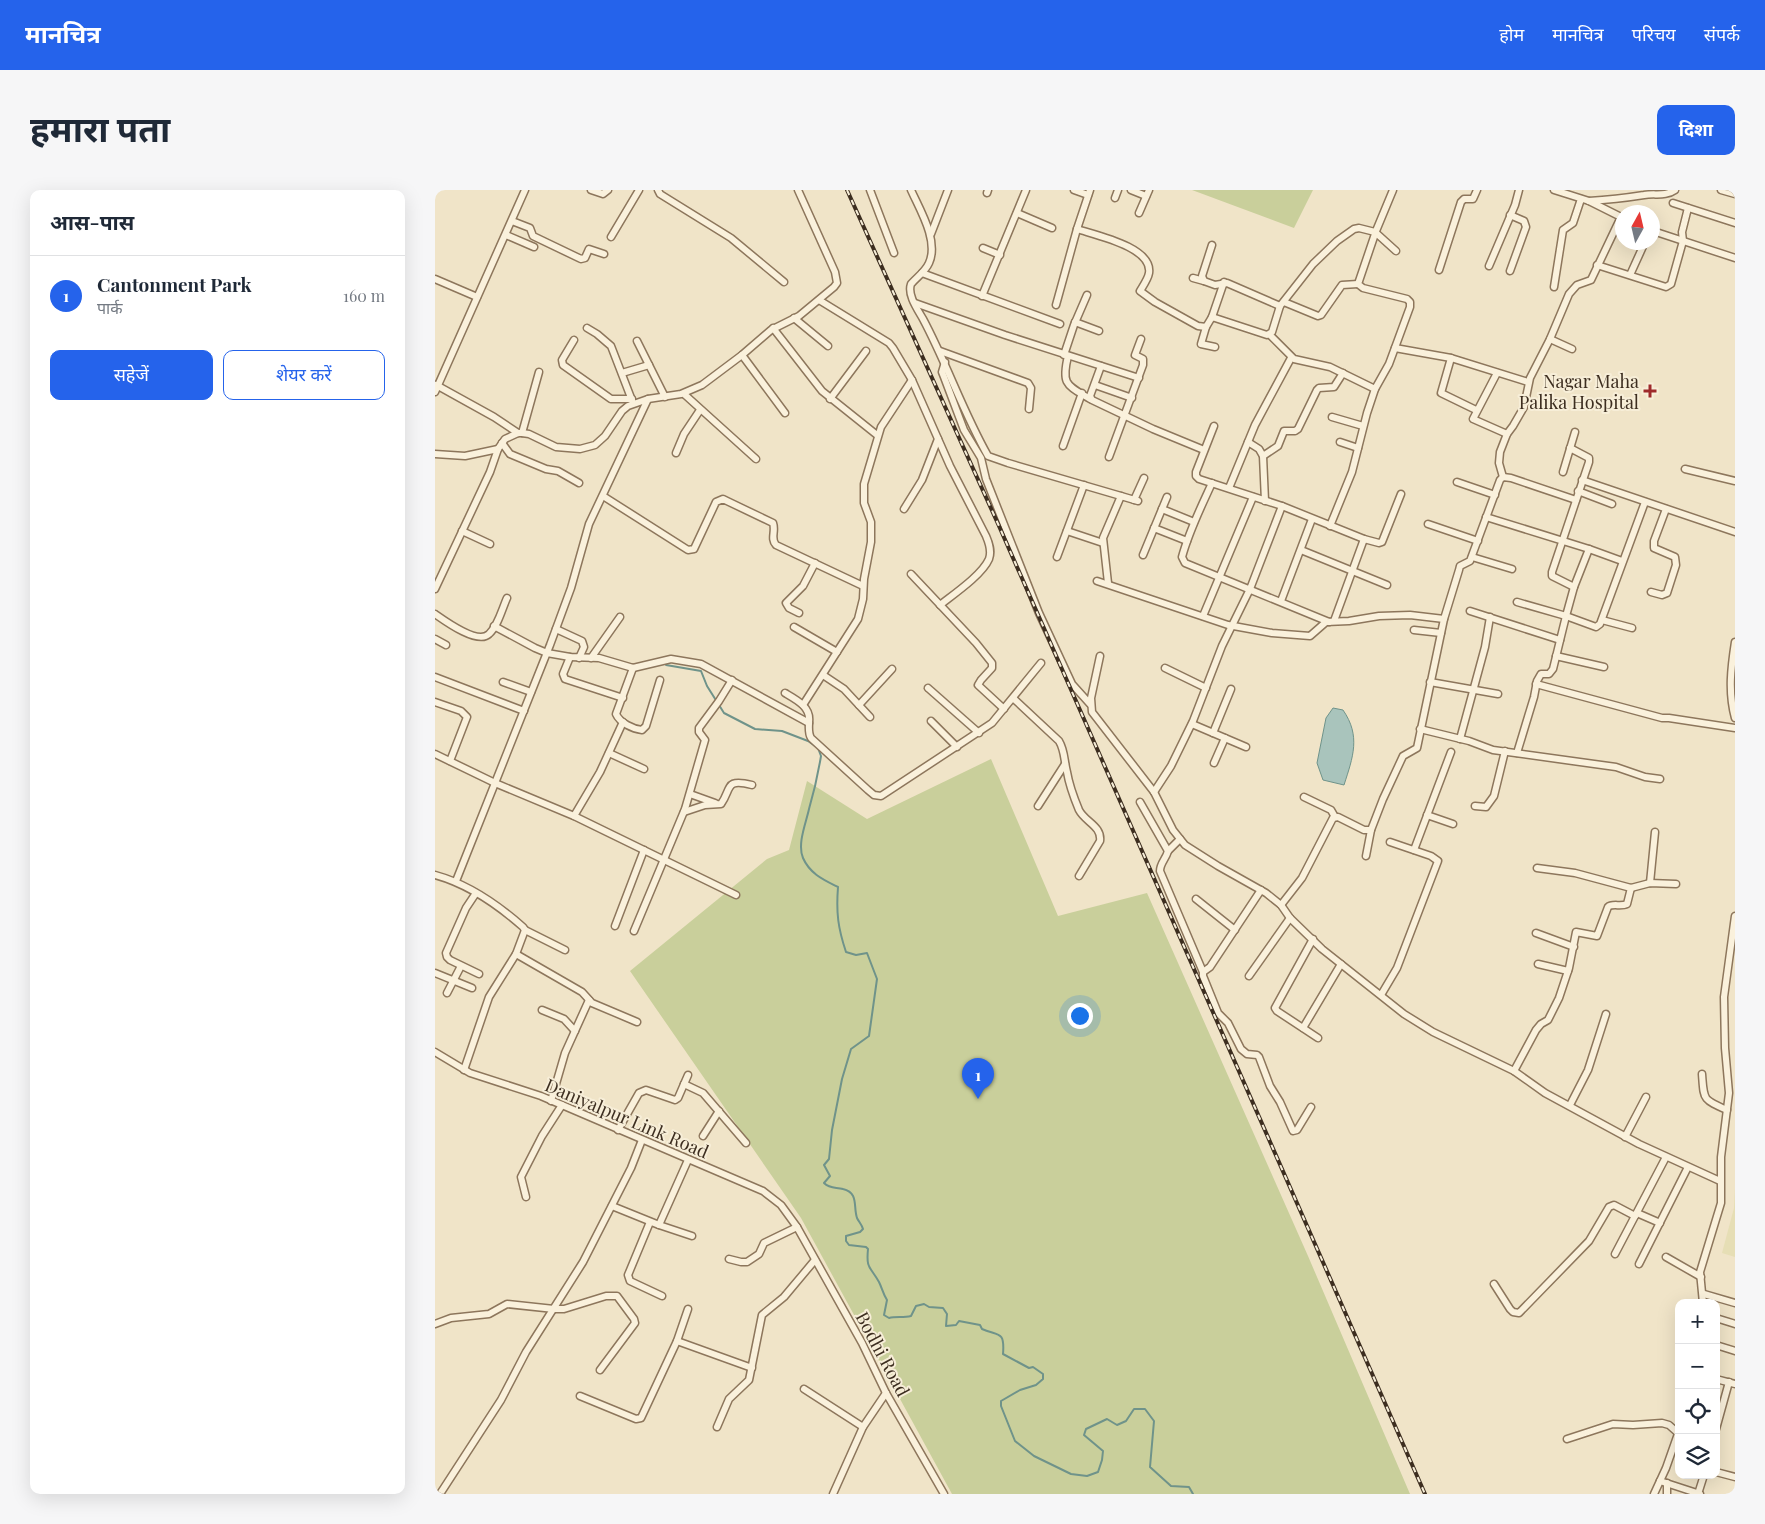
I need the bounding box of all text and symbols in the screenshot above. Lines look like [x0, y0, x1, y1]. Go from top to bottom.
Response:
text: मानचित्र [25, 17, 101, 49]
text: होम [1499, 22, 1524, 46]
text: मानचित्र [1552, 22, 1604, 46]
text: परिचय [1632, 22, 1676, 46]
text: संपर्क [1704, 22, 1740, 46]
text: हमारा पता [30, 104, 170, 151]
button: दिशा [1657, 105, 1735, 155]
north arrow [1615, 205, 1660, 250]
text: आस-पास [50, 207, 134, 235]
text: Cantonment Park [97, 271, 252, 297]
text: 1 [63, 285, 69, 306]
text: 160 m [343, 285, 385, 306]
text: पार्क [97, 297, 123, 318]
button: सहेजें [50, 350, 213, 400]
button: शेयर करें [223, 350, 385, 400]
place label: Nagar Maha Palika Hospital [1519, 369, 1639, 414]
marker: Nagar Maha Palika Hospital [1643, 384, 1657, 398]
your location [1067, 1003, 1093, 1029]
pin: 1 [962, 1058, 994, 1099]
street label: Daniyalpur Link Road [541, 1073, 713, 1164]
map controls [1675, 1299, 1720, 1479]
button: + [1675, 1299, 1720, 1344]
street label: Bodhi Road [851, 1307, 916, 1401]
button: − [1675, 1344, 1720, 1389]
button: locate [1675, 1389, 1720, 1434]
button: layers [1675, 1434, 1720, 1479]

